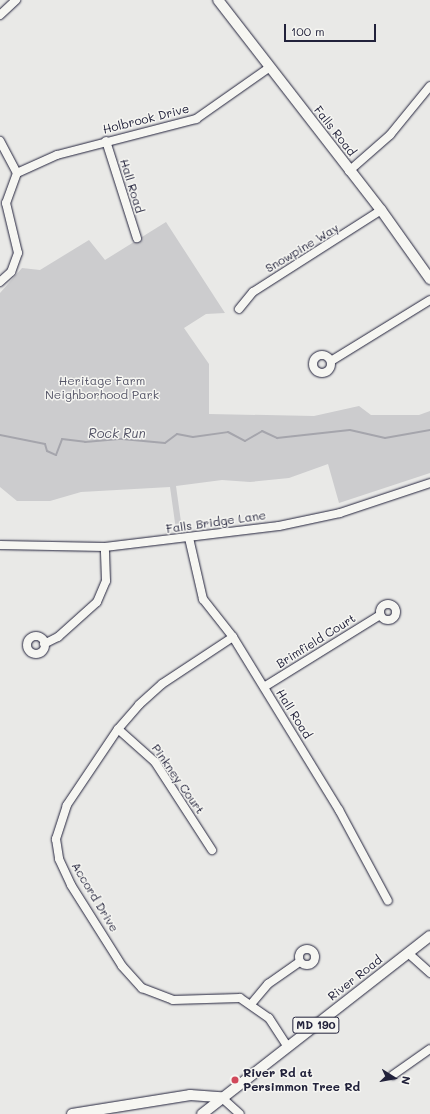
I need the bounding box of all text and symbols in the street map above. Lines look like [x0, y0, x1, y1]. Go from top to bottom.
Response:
scale bar [286, 16, 378, 42]
text: 100 m [291, 23, 325, 39]
street label: Holbrook Drive [101, 101, 191, 137]
street label: Falls Road [311, 103, 359, 159]
street label: Hall Road [117, 157, 147, 215]
street label: Snowpine Way [263, 220, 341, 276]
park label: Heritage Farm Neighborhood Park [45, 374, 159, 402]
water label: Rock Run [88, 425, 146, 441]
street label: Falls Bridge Lane [165, 508, 267, 536]
street label: Brimfield Court [274, 611, 358, 671]
street label: Hall Road [273, 687, 315, 741]
street label: Pinkney Court [149, 741, 207, 817]
street label: Accord Drive [69, 860, 121, 934]
street label: River Road [325, 952, 385, 1004]
road number: MD 190 [292, 1016, 340, 1034]
north arrow [374, 1058, 414, 1098]
place label: River Rd at Persimmon Tree Rd [243, 1066, 360, 1094]
marker: River Rd at Persimmon Tree Rd [230, 1075, 240, 1085]
text: N [398, 1075, 414, 1086]

